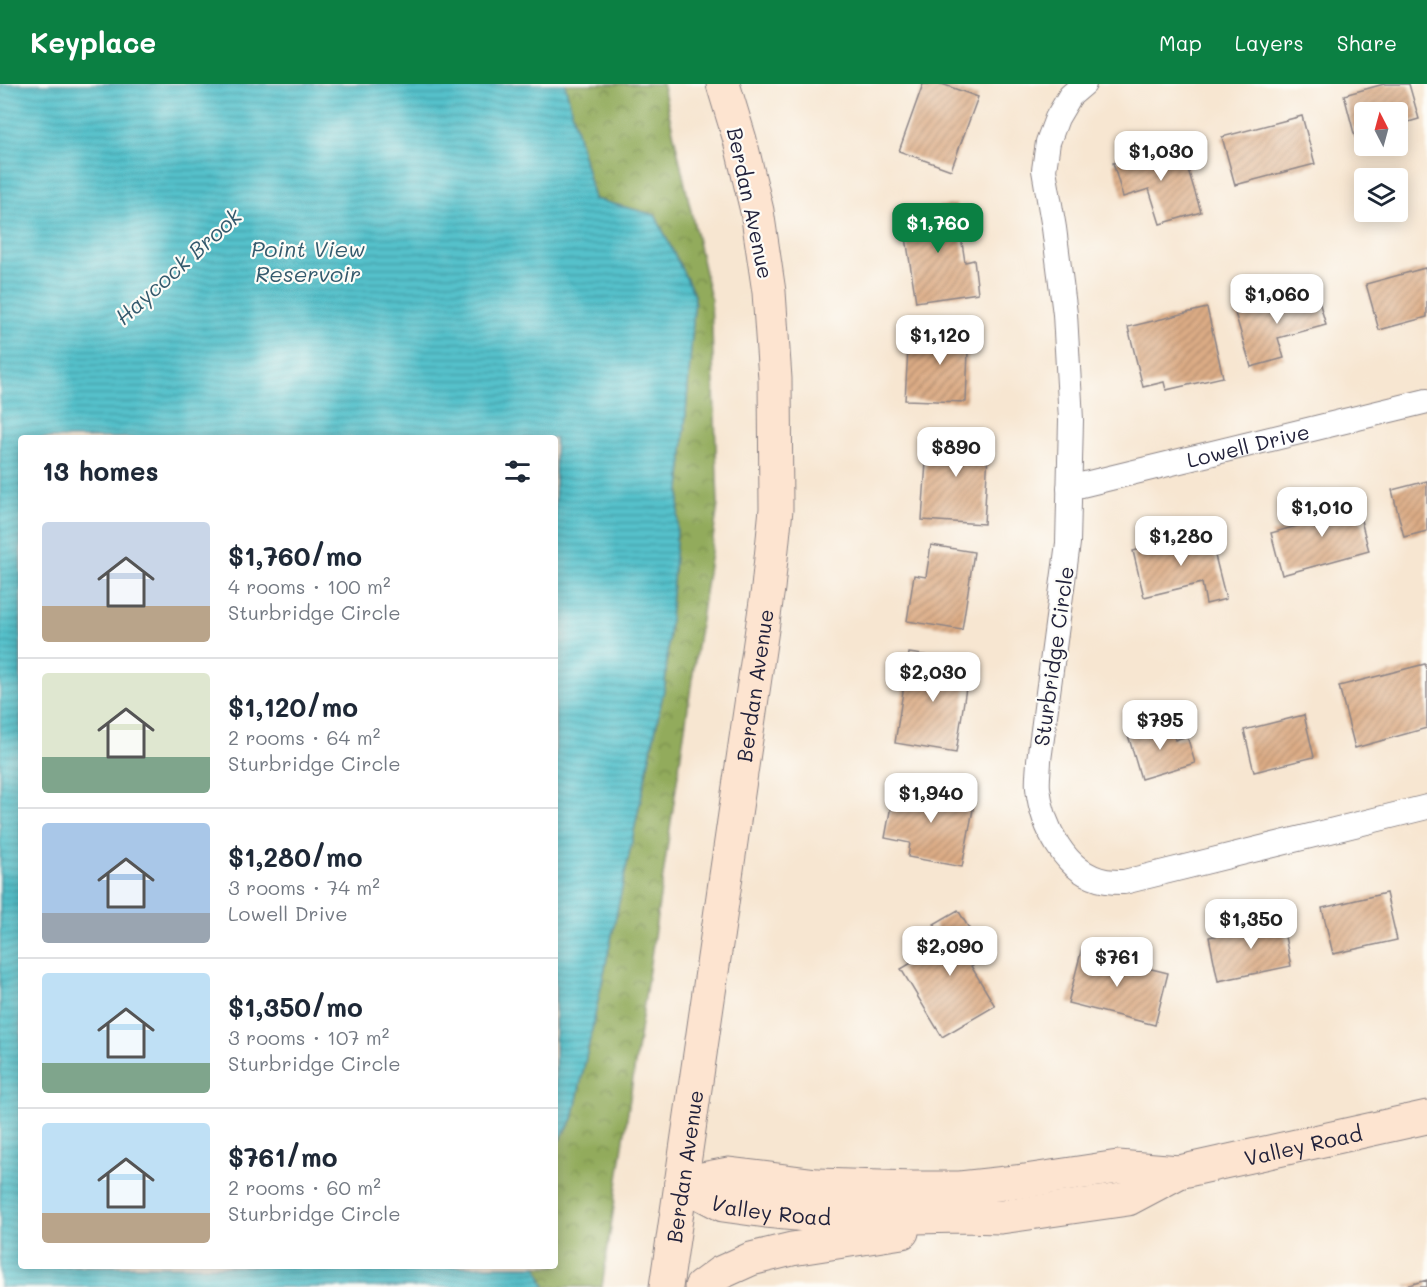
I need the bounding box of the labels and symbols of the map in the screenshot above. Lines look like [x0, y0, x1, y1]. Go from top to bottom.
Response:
north arrow [1354, 102, 1408, 156]
street label: Berdan Avenue [722, 125, 780, 281]
pin: $1,030 [1112, 131, 1210, 182]
water label: Haycock Brook [108, 200, 249, 331]
pin: $1,760 [889, 203, 987, 254]
water label: Point View Reservoir [251, 234, 365, 288]
pin: $1,060 [1228, 274, 1326, 325]
pin: $1,120 [891, 315, 989, 366]
street label: Lowell Drive [1184, 417, 1312, 473]
pin: $890 [920, 427, 992, 478]
pin: $1,010 [1273, 487, 1371, 538]
pin: $1,280 [1132, 516, 1230, 567]
street label: Sturbridge Circle [1027, 564, 1079, 748]
street label: Berdan Avenue [729, 607, 778, 764]
pin: $2,030 [884, 652, 982, 703]
pin: $795 [1124, 700, 1196, 751]
pin: $1,940 [882, 773, 980, 824]
pin: $1,350 [1202, 899, 1300, 950]
pin: $2,090 [901, 926, 999, 977]
pin: $761 [1081, 937, 1153, 988]
street label: Berdan Avenue [659, 1088, 708, 1244]
street label: Valley Road [1241, 1118, 1365, 1171]
street label: Valley Road [707, 1188, 831, 1230]

